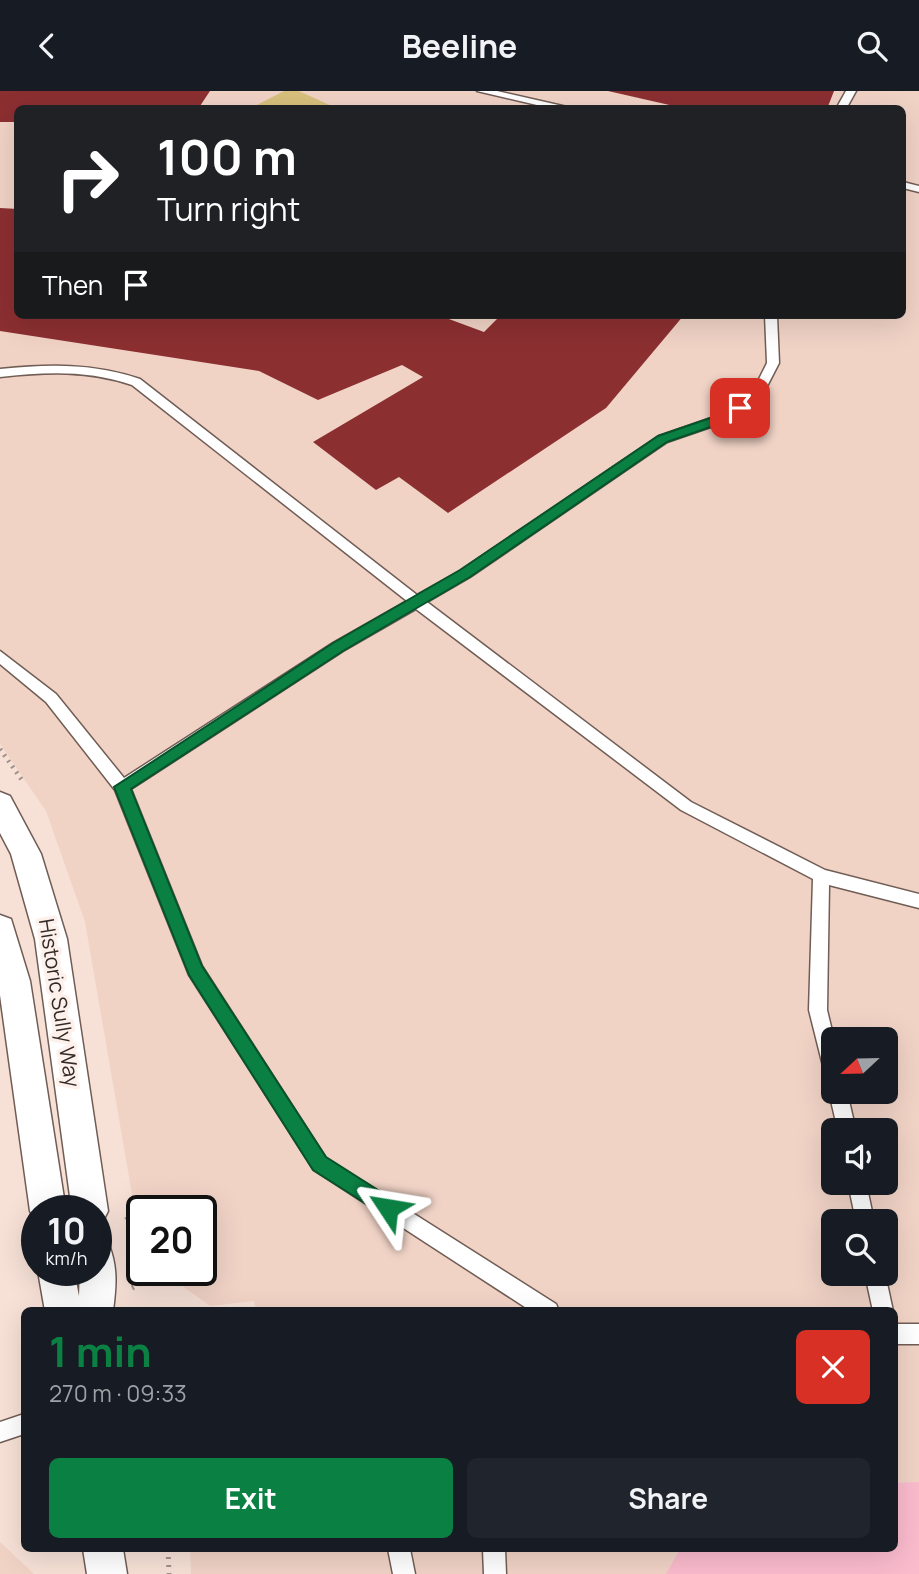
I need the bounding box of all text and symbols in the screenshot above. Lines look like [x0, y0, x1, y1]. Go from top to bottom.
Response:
text: Beeline [402, 24, 517, 68]
icon: back [28, 27, 66, 65]
icon: search [853, 27, 891, 65]
text: 100 m [157, 123, 297, 190]
icon: right [42, 133, 133, 224]
text: Turn right [157, 187, 300, 231]
icon: arrive [117, 266, 155, 304]
text: Then [42, 267, 103, 303]
pin [710, 378, 770, 438]
icon: arrive [721, 389, 759, 427]
street label: Historic Sully Way [33, 917, 87, 1089]
north arrow [821, 1027, 898, 1104]
map controls [821, 1027, 898, 1286]
button: sound [821, 1118, 898, 1195]
position arrow [351, 1171, 425, 1245]
speed limit sign: 20 [126, 1195, 217, 1286]
text: 10 [47, 1207, 86, 1255]
button: search [821, 1209, 898, 1286]
text: km/h [46, 1246, 87, 1270]
text: 1 min [49, 1322, 152, 1380]
button: close [796, 1330, 870, 1404]
text: 270 m · 09:33 [49, 1377, 187, 1409]
button: Exit [49, 1458, 453, 1538]
button: Share [467, 1458, 870, 1538]

